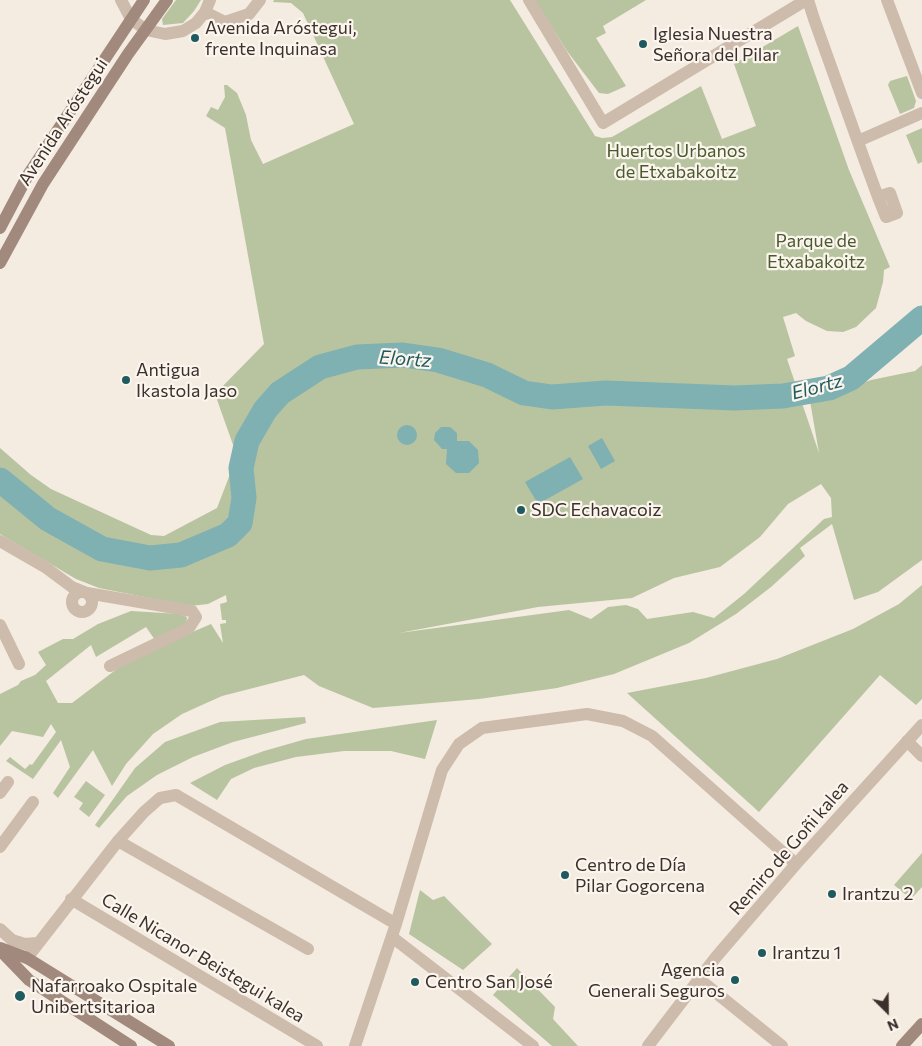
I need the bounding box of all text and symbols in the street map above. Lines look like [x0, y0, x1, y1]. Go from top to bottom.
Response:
place label: Avenida Aróstegui, frente Inquinasa [205, 17, 357, 59]
place label: Iglesia Nuestra Señora del Pilar [653, 23, 779, 66]
marker: Avenida Aróstegui, frente Inquinasa [189, 32, 201, 44]
marker: Iglesia Nuestra Señora del Pilar [637, 38, 649, 50]
street label: Avenida Aróstegui [14, 54, 112, 190]
park label: Huertos Urbanos de Etxabakoitz [606, 140, 746, 182]
park label: Parque de Etxabakoitz [767, 230, 865, 272]
water label: Elortz [378, 346, 432, 372]
place label: Antigua Ikastola Jaso [136, 359, 237, 402]
water label: Elortz [789, 369, 845, 405]
marker: Antigua Ikastola Jaso [120, 374, 132, 386]
place label: SDC Echavacoiz [531, 499, 661, 521]
marker: SDC Echavacoiz [515, 504, 527, 516]
street label: Remiro de Goñi kalea [725, 776, 853, 920]
place label: Centro de Día Pilar Gogorcena [575, 854, 705, 896]
marker: Centro de Día Pilar Gogorcena [559, 869, 571, 881]
place label: Irantzu 2 [842, 883, 914, 905]
marker: Irantzu 2 [826, 888, 838, 900]
street label: Calle Nicanor Beistegui kalea [97, 889, 309, 1027]
place label: Irantzu 1 [772, 942, 841, 964]
marker: Irantzu 1 [756, 947, 768, 959]
place label: Agencia Generali Seguros [588, 959, 725, 1002]
place label: Centro San José [425, 971, 553, 993]
marker: Agencia Generali Seguros [729, 974, 741, 986]
place label: Nafarroako Ospitale Unibertsitarioa [31, 975, 197, 1018]
marker: Centro San José [409, 976, 421, 988]
north arrow [862, 986, 912, 1036]
marker: Nafarroako Ospitale Unibertsitarioa [13, 989, 27, 1003]
text: N [885, 1015, 901, 1035]

